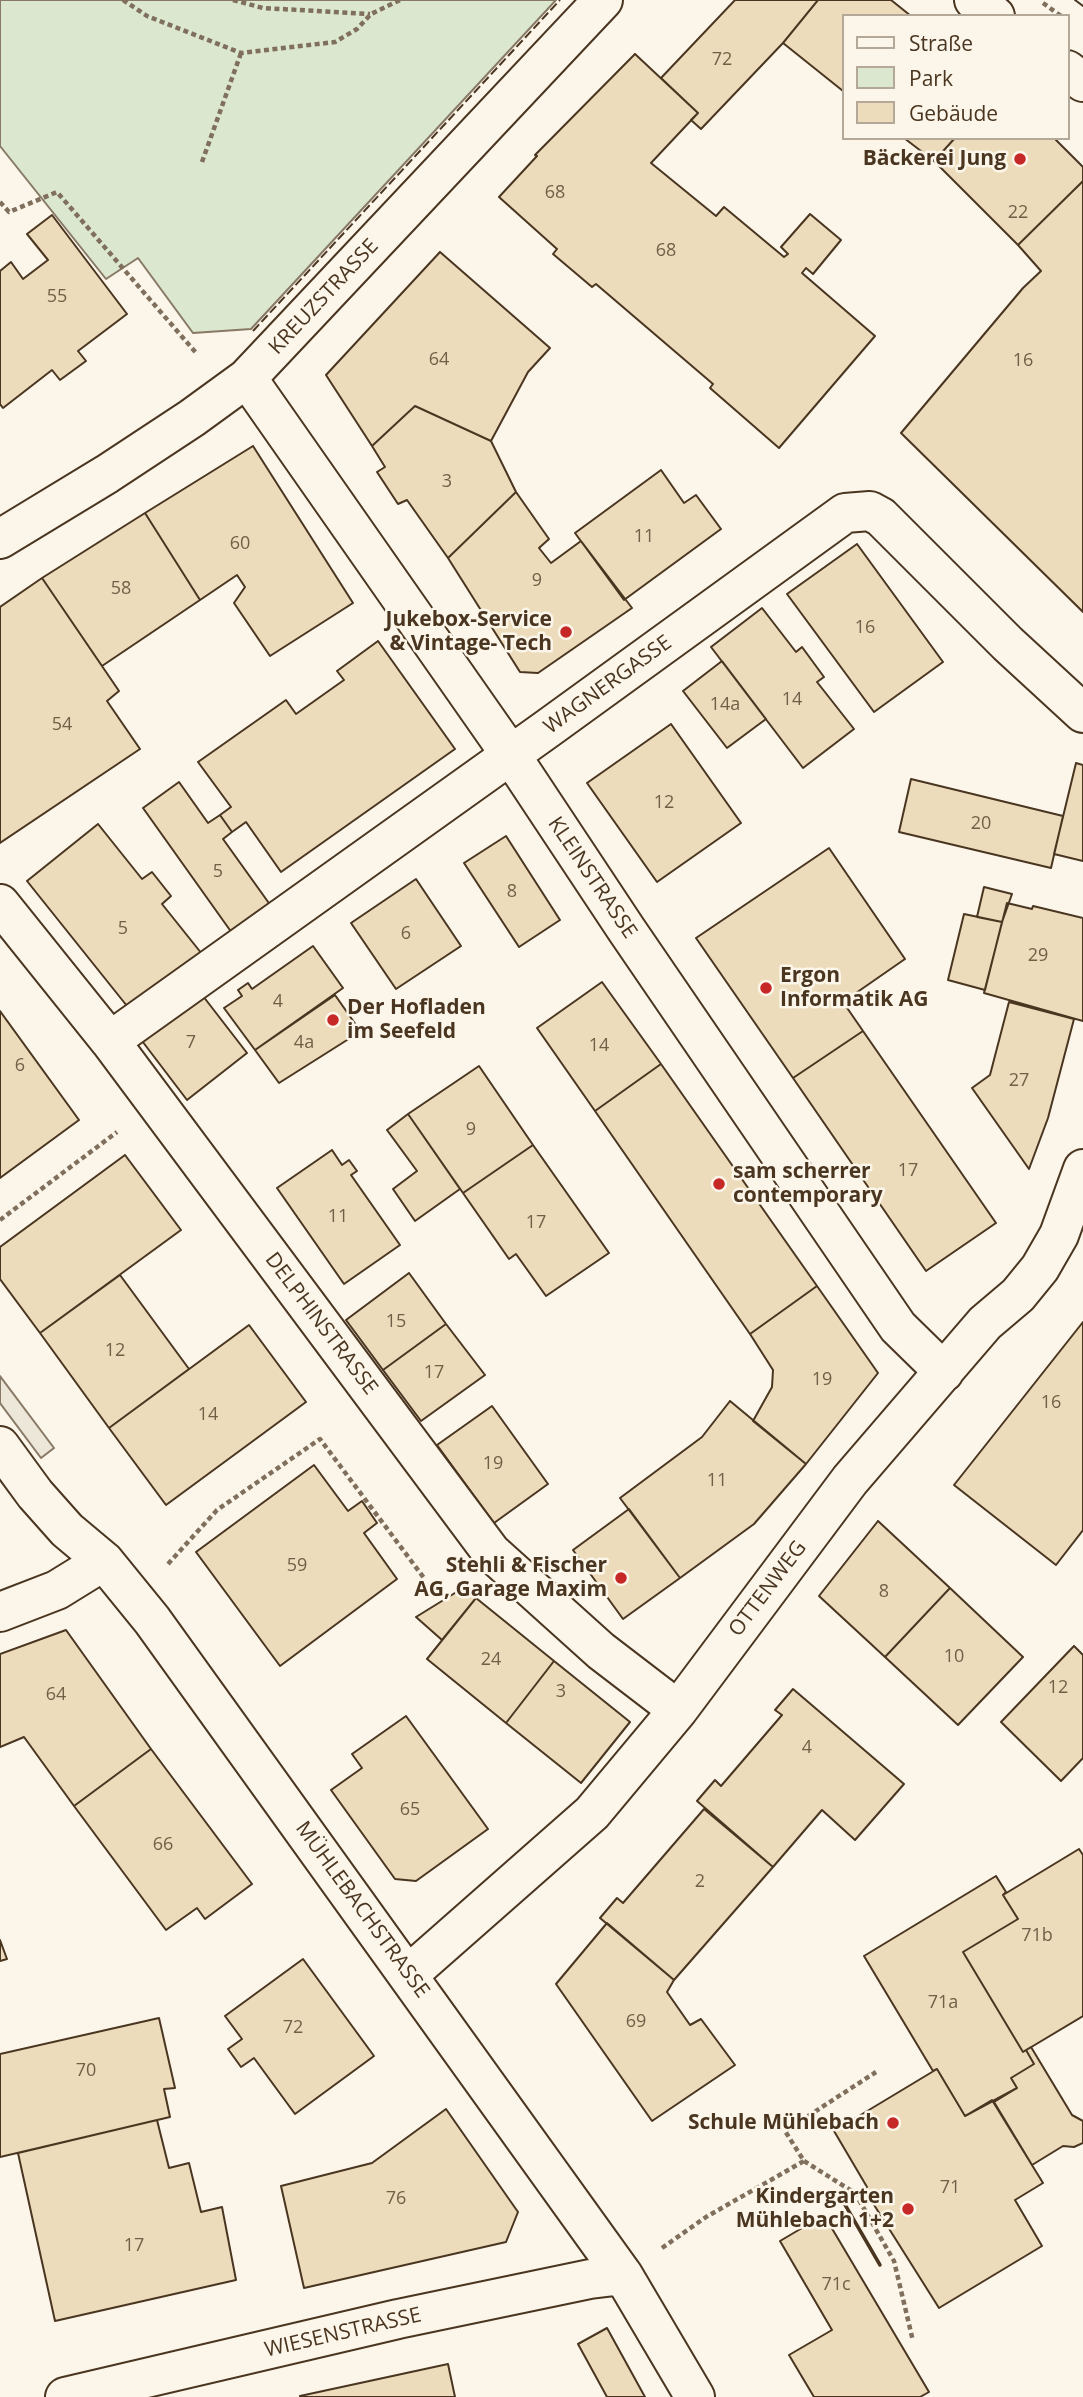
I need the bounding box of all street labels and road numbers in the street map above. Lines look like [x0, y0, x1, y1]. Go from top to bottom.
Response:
street label: KREUZSTRASSE [264, 234, 384, 360]
street label: WAGNERGASSE [539, 630, 677, 740]
street label: KLEINSTRASSE [542, 812, 642, 944]
street label: DELPHINSTRASSE [259, 1248, 383, 1400]
street label: OTTENWEG [724, 1536, 812, 1642]
street label: MÜHLEBACHSTRASSE [290, 1817, 434, 2003]
street label: WIESENSTRASSE [262, 2303, 424, 2363]

